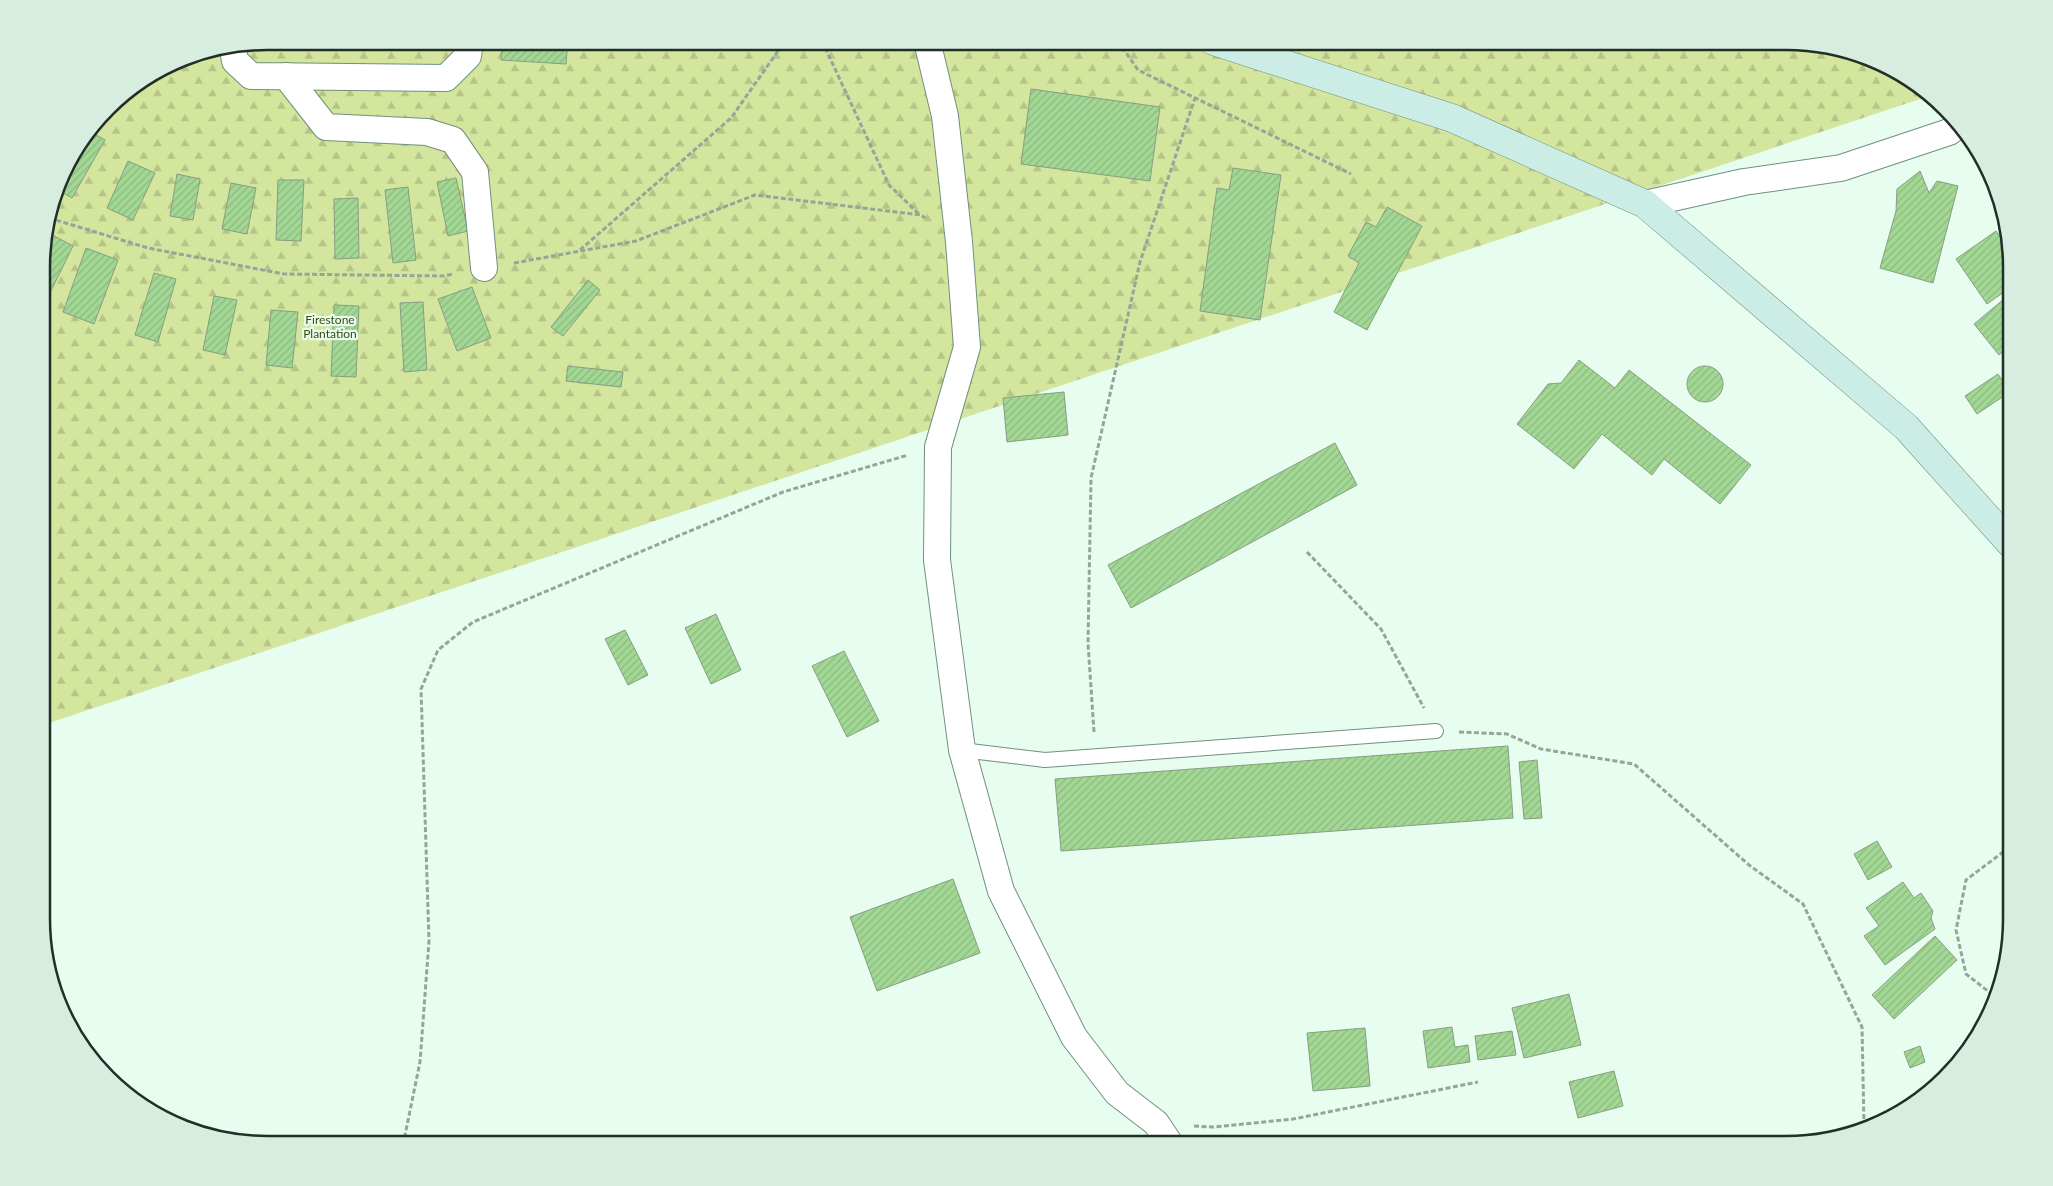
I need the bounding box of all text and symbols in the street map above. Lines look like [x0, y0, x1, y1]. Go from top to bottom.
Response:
park label: Firestone Plantation [303, 312, 357, 341]

